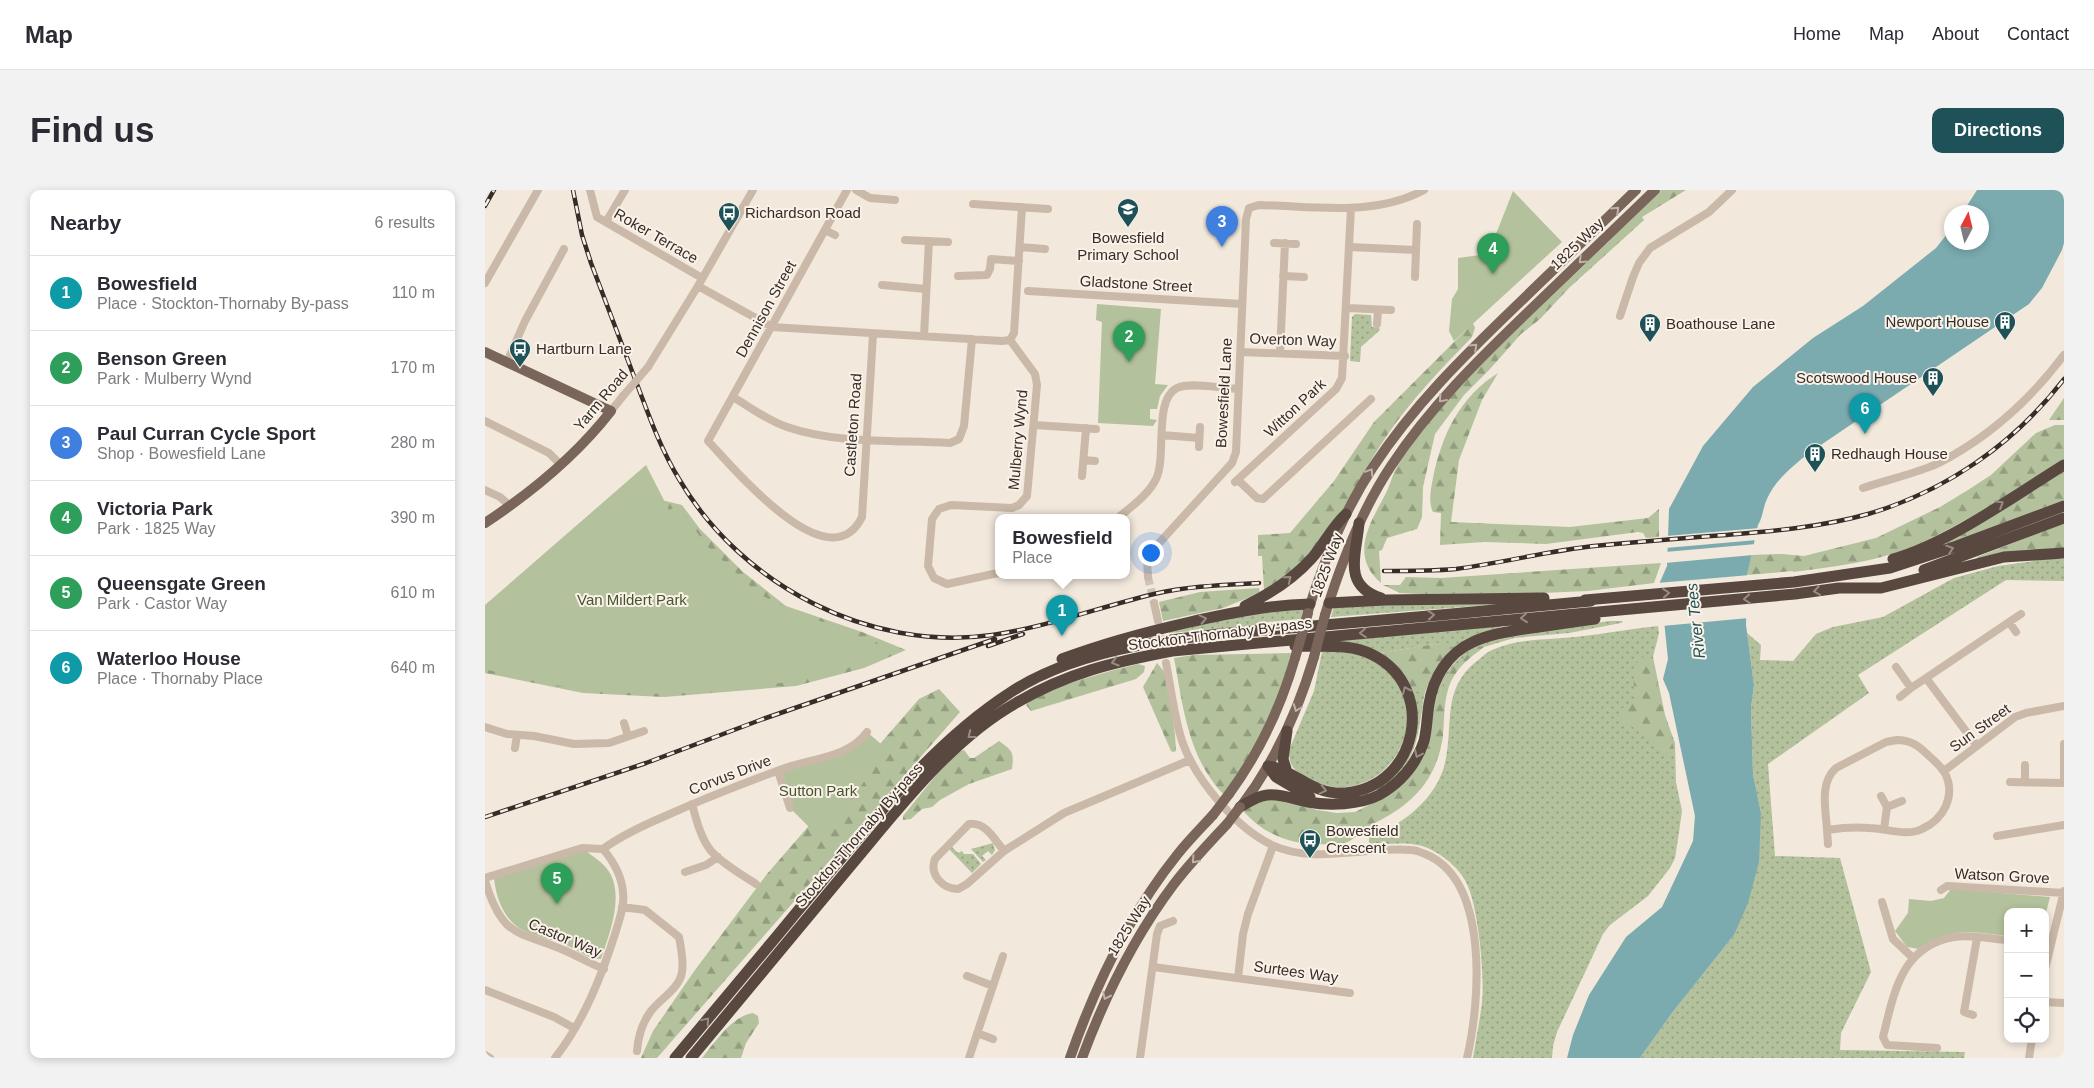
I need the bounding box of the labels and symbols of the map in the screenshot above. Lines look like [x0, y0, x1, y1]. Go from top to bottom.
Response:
school or university icon: Bowesfield Primary School [1116, 197, 1140, 228]
bus stop icon: Richardson Road [717, 201, 741, 232]
place label: Richardson Road [745, 204, 861, 221]
street label: Roker Terrace [611, 205, 701, 266]
north arrow [1944, 205, 1989, 250]
pin: 3 [1206, 206, 1238, 247]
one-way arrow [1610, 207, 1619, 216]
street label: 1825 Way [1547, 214, 1607, 273]
place label: Bowesfield Primary School [1077, 229, 1179, 263]
pin: 4 [1477, 233, 1509, 274]
one-way arrow [1579, 254, 1588, 263]
street label: Dennison Street [732, 257, 799, 360]
street label: Gladstone Street [1079, 272, 1194, 295]
building icon: Newport House [1993, 310, 2017, 341]
building icon: Boathouse Lane [1638, 312, 1662, 343]
place label: Newport House [1886, 313, 1989, 330]
place label: Boathouse Lane [1666, 315, 1775, 332]
pin: 2 [1113, 321, 1145, 362]
street label: Overton Way [1249, 329, 1337, 350]
bus stop icon: Hartburn Lane [508, 337, 532, 368]
street label: Bowesfield Lane [1212, 338, 1235, 448]
place label: Hartburn Lane [536, 340, 632, 357]
one-way arrow [1468, 344, 1477, 353]
street label: Yarm Road [570, 366, 631, 434]
building icon: Scotswood House [1921, 366, 1945, 397]
place label: Scotswood House [1796, 369, 1917, 386]
street label: Castleton Road [840, 373, 865, 477]
street label: Witton Park [1261, 375, 1329, 440]
street label: Mulberry Wynd [1005, 389, 1030, 491]
pin: 6 [1849, 393, 1881, 434]
one-way arrow [1439, 394, 1448, 403]
building icon: Redhaugh House [1803, 442, 1827, 473]
place label: Redhaugh House [1831, 445, 1948, 462]
one-way arrow [1364, 468, 1374, 477]
one-way arrow [1995, 501, 2004, 511]
street label: 1825 Way [1307, 530, 1346, 599]
your location [1138, 540, 1164, 566]
one-way arrow [1945, 545, 1954, 555]
one-way arrow [1283, 576, 1292, 585]
water label: River Tees [1683, 582, 1708, 660]
one-way arrow [1813, 585, 1821, 596]
one-way arrow [1662, 588, 1670, 599]
park label: Van Mildert Park [577, 591, 687, 608]
one-way arrow [1743, 593, 1751, 604]
pin: 1 [1046, 595, 1078, 636]
one-way arrow [1427, 610, 1435, 621]
one-way arrow [1520, 612, 1528, 623]
street label: Stockton-Thornaby By-pass [1127, 614, 1313, 653]
one-way arrow [1199, 614, 1208, 625]
one-way arrow [1358, 628, 1366, 639]
one-way arrow [1111, 657, 1119, 667]
one-way arrow [1402, 686, 1413, 695]
street label: Sun Street [1946, 699, 2014, 755]
one-way arrow [1293, 703, 1303, 712]
one-way arrow [967, 729, 977, 738]
one-way arrow [1414, 749, 1425, 758]
street label: Corvus Drive [686, 751, 773, 798]
street label: Stockton-Thornaby By-pass [791, 759, 926, 910]
park label: Sutton Park [779, 782, 858, 799]
one-way arrow [1319, 784, 1328, 795]
place label: Bowesfield Crescent [1326, 822, 1399, 856]
bus stop icon: Bowesfield Crescent [1298, 828, 1322, 859]
one-way arrow [1191, 854, 1200, 863]
pin: 5 [541, 863, 573, 904]
street label: Watson Grove [1954, 865, 2050, 886]
street label: 1825 Way [1104, 892, 1154, 959]
street label: Castor Way [526, 915, 605, 961]
street label: Surtees Way [1253, 957, 1340, 986]
one-way arrow [1102, 991, 1113, 1000]
one-way arrow [701, 1017, 710, 1026]

